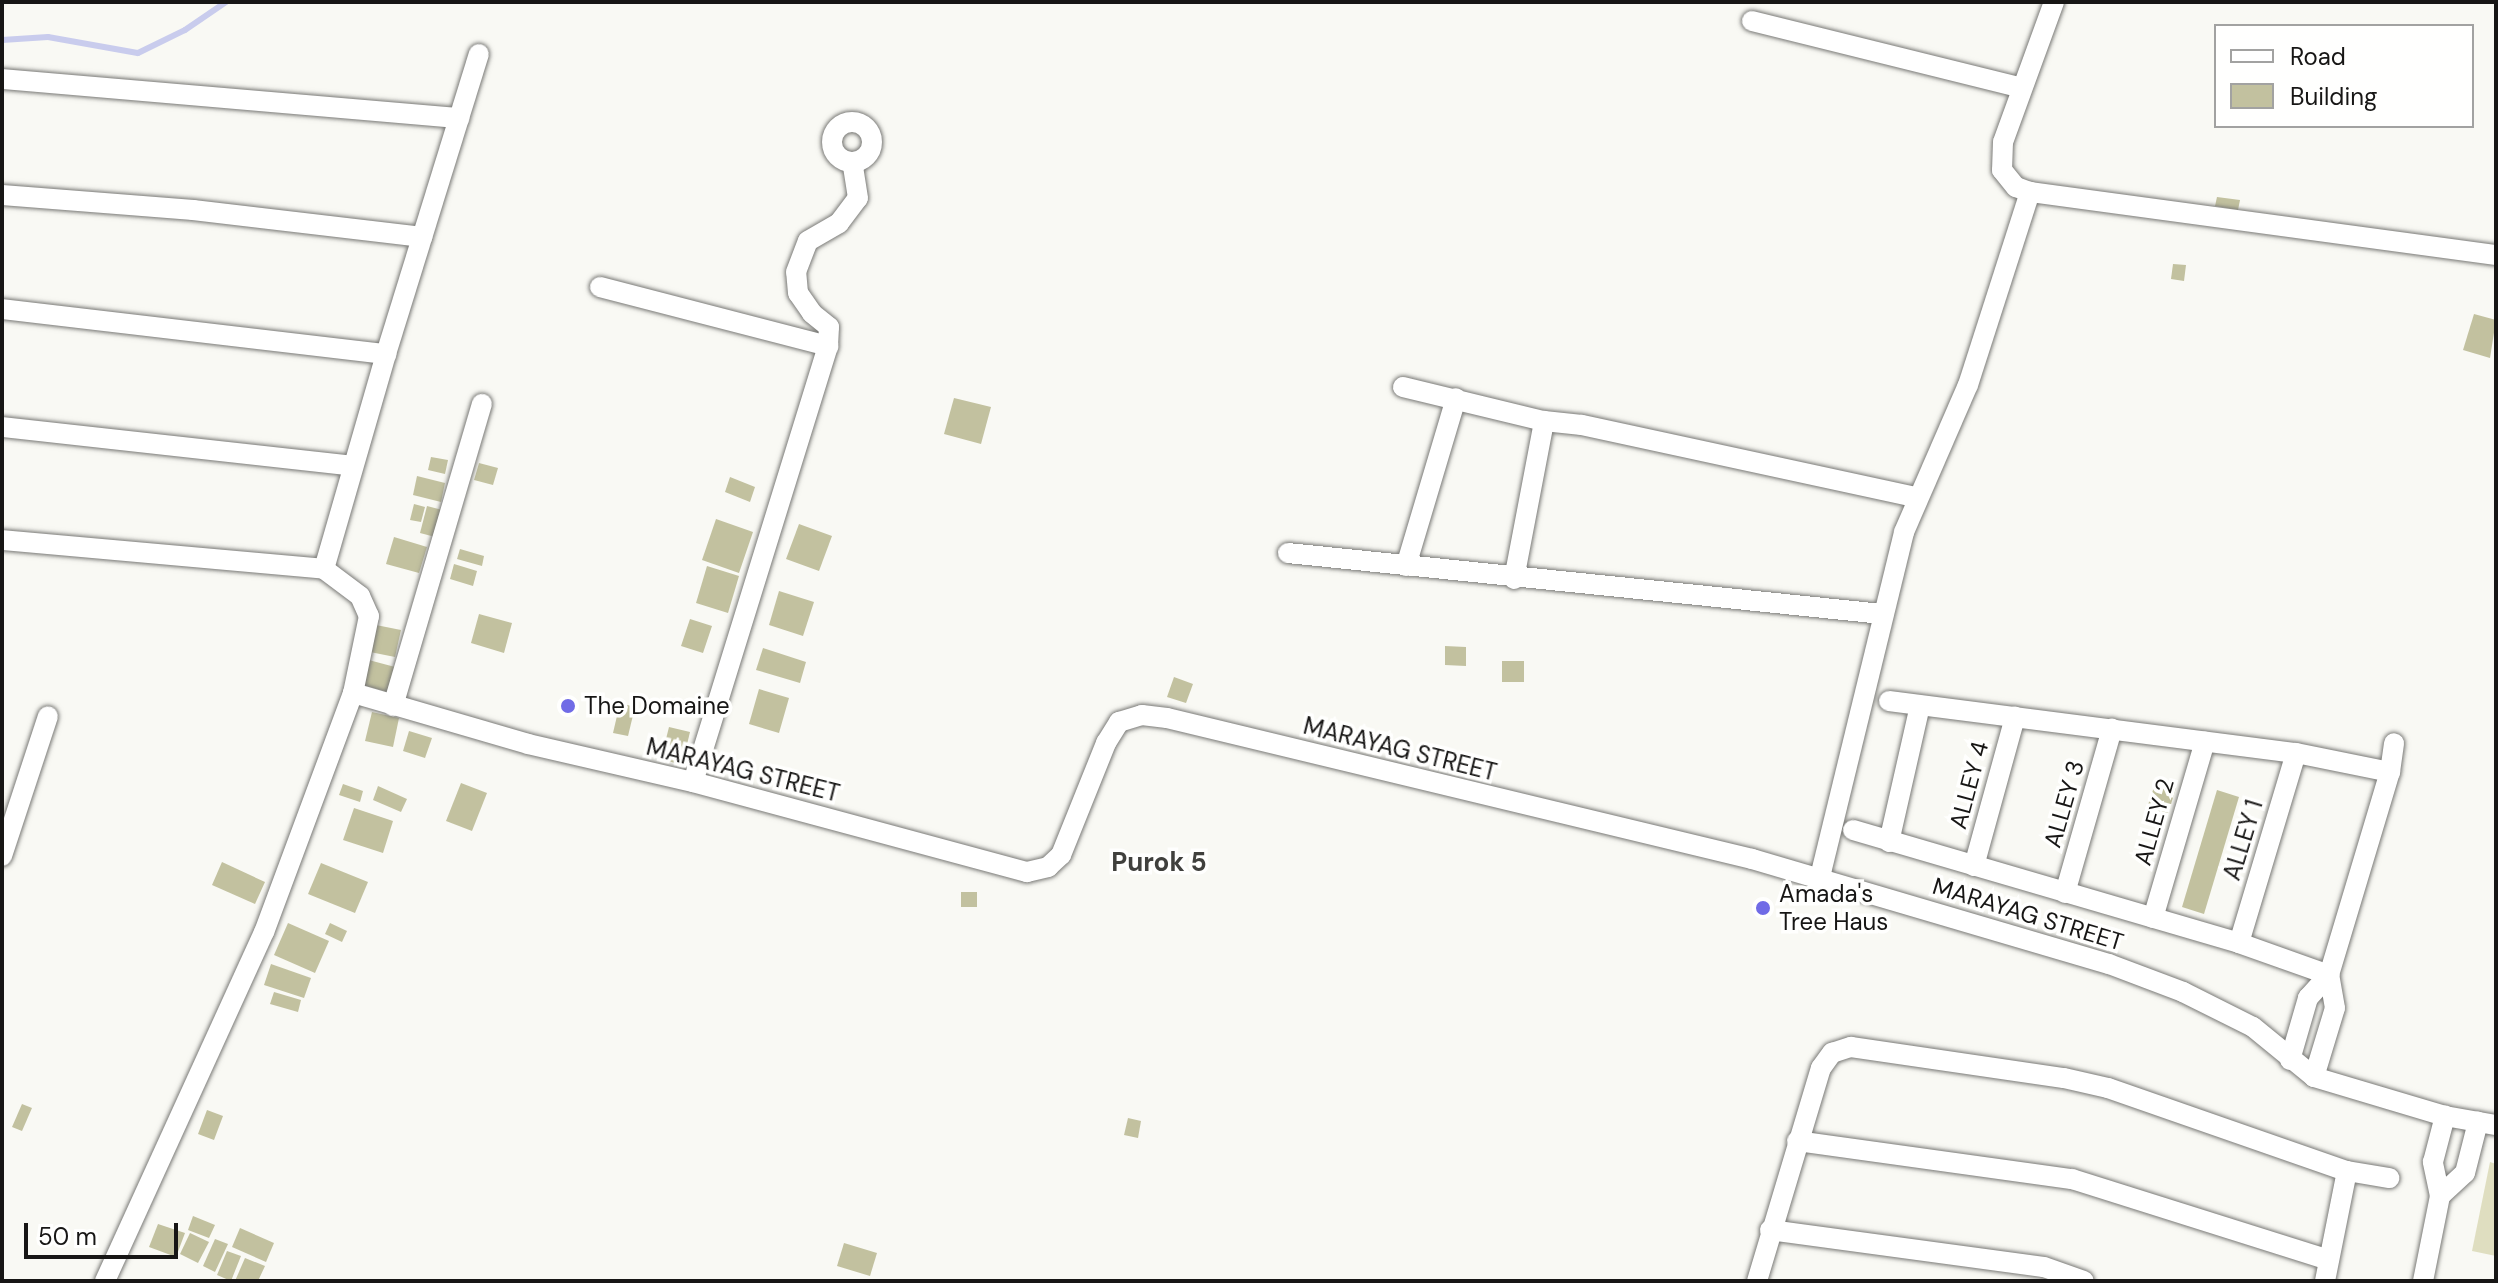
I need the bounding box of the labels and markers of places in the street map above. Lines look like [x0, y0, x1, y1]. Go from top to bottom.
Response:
place label: The Domaine [584, 692, 730, 720]
marker: The Domaine [559, 697, 577, 715]
place label: Amada's Tree Haus [1779, 880, 1888, 936]
marker: Amada's Tree Haus [1754, 899, 1772, 917]

